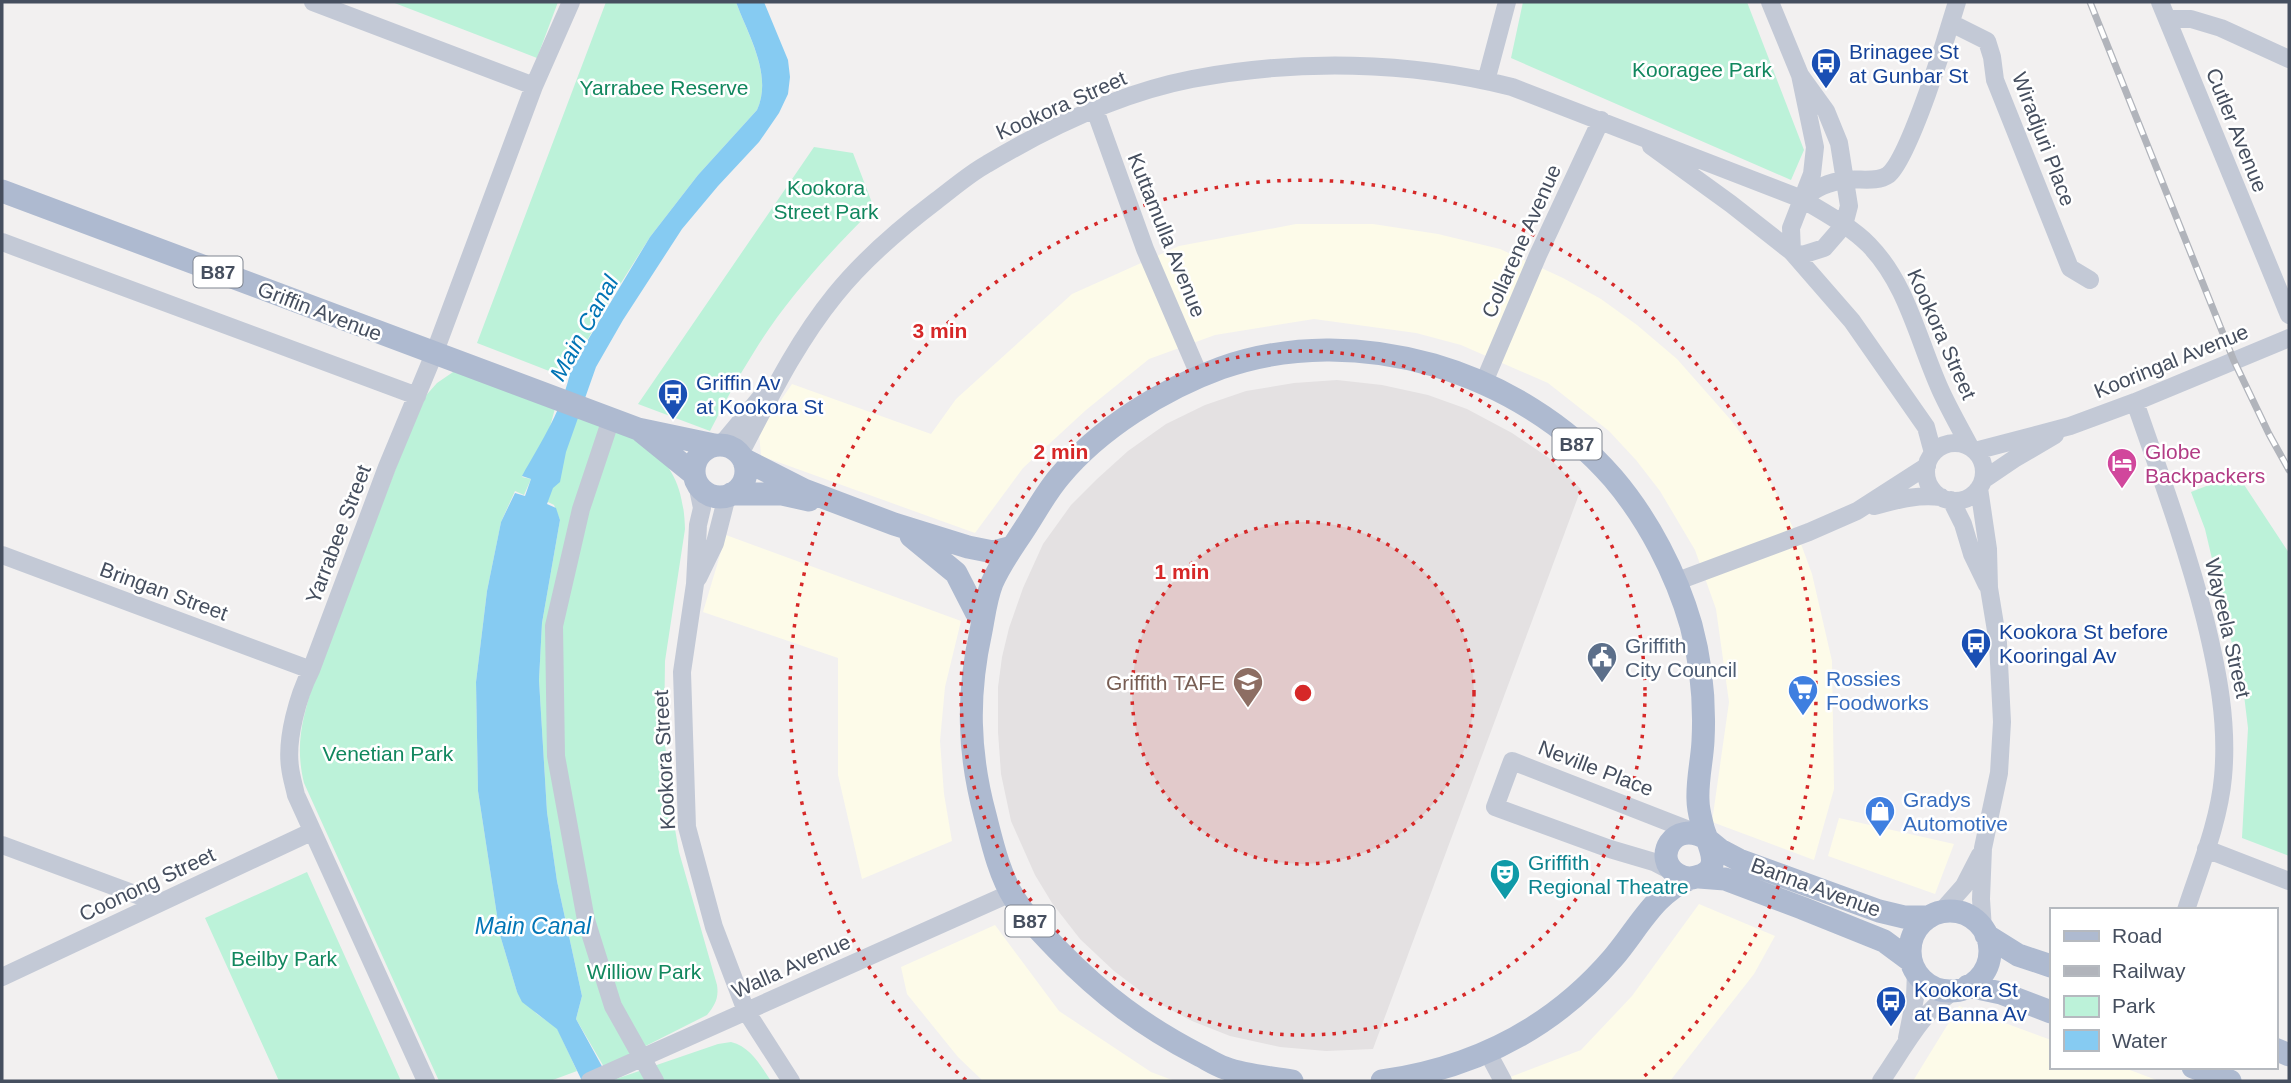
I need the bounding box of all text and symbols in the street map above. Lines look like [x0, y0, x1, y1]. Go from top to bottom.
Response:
place label: Brinagee St at Gunbar St [1849, 40, 1968, 87]
bus stop icon: Brinagee St at Gunbar St [1809, 46, 1843, 90]
park label: Kooragee Park [1632, 58, 1773, 81]
street label: Cutler Avenue [2202, 65, 2272, 195]
street label: Kookora Street [992, 66, 1130, 144]
street label: Wiradjuri Place [2008, 69, 2080, 209]
park label: Yarrabee Reserve [580, 76, 748, 99]
street label: Kuttamulla Avenue [1124, 150, 1210, 320]
street label: Collarene Avenue [1477, 161, 1565, 321]
park label: Kookora Street Park [773, 176, 879, 223]
road number: B87 [194, 256, 242, 288]
street label: Kookora Street [1903, 265, 1981, 403]
water label: Main Canal [544, 270, 624, 385]
street label: Griffin Avenue [255, 277, 385, 345]
text: 3 min [913, 319, 967, 342]
street label: Kooringal Avenue [2091, 320, 2251, 402]
place label: Griffin Av at Kookora St [696, 371, 823, 418]
bus stop icon: Griffin Av at Kookora St [656, 377, 690, 421]
road number: B87 [1552, 428, 1602, 460]
text: 2 min [1034, 440, 1088, 463]
place label: Globe Backpackers [2145, 440, 2265, 487]
hotel icon: Globe Backpackers [2105, 446, 2139, 490]
street label: Yarrabee Street [301, 461, 375, 607]
street label: Wayeela Street [2201, 556, 2255, 700]
street label: Bringan Street [97, 557, 231, 625]
text: 1 min [1155, 560, 1209, 583]
place label: Kookora St before Kooringal Av [1999, 620, 2168, 667]
bus stop icon: Kookora St before Kooringal Av [1959, 626, 1993, 670]
place label: Griffith City Council [1625, 634, 1737, 681]
public building icon: Griffith City Council [1585, 640, 1619, 684]
school or university icon: Griffith TAFE [1231, 665, 1265, 709]
place label: Rossies Foodworks [1826, 667, 1929, 714]
place label: Griffith TAFE [1106, 671, 1225, 694]
supermarket icon: Rossies Foodworks [1786, 673, 1820, 717]
centre of rings [1291, 681, 1315, 705]
street label: Kookora Street [649, 689, 679, 831]
street label: Neville Place [1535, 736, 1657, 800]
park label: Venetian Park [323, 742, 454, 765]
place label: Gradys Automotive [1903, 788, 2008, 835]
shop icon: Gradys Automotive [1863, 794, 1897, 838]
street label: Coonong Street [75, 842, 219, 926]
place label: Griffith Regional Theatre [1528, 851, 1689, 898]
street label: Banna Avenue [1748, 853, 1884, 921]
theatre icon: Griffith Regional Theatre [1488, 857, 1522, 901]
road number: B87 [1006, 906, 1054, 937]
legend [2050, 908, 2277, 1069]
water label: Main Canal [475, 913, 592, 939]
text: Road [2112, 924, 2162, 947]
street label: Walla Avenue [728, 930, 854, 1002]
park label: Beilby Park [231, 947, 338, 970]
text: Railway [2112, 959, 2186, 982]
park label: Williow Park [587, 960, 702, 983]
place label: Kookora St at Banna Av [1914, 978, 2027, 1025]
bus stop icon: Kookora St at Banna Av [1874, 984, 1908, 1028]
text: Park [2112, 994, 2156, 1017]
text: Water [2112, 1029, 2167, 1052]

